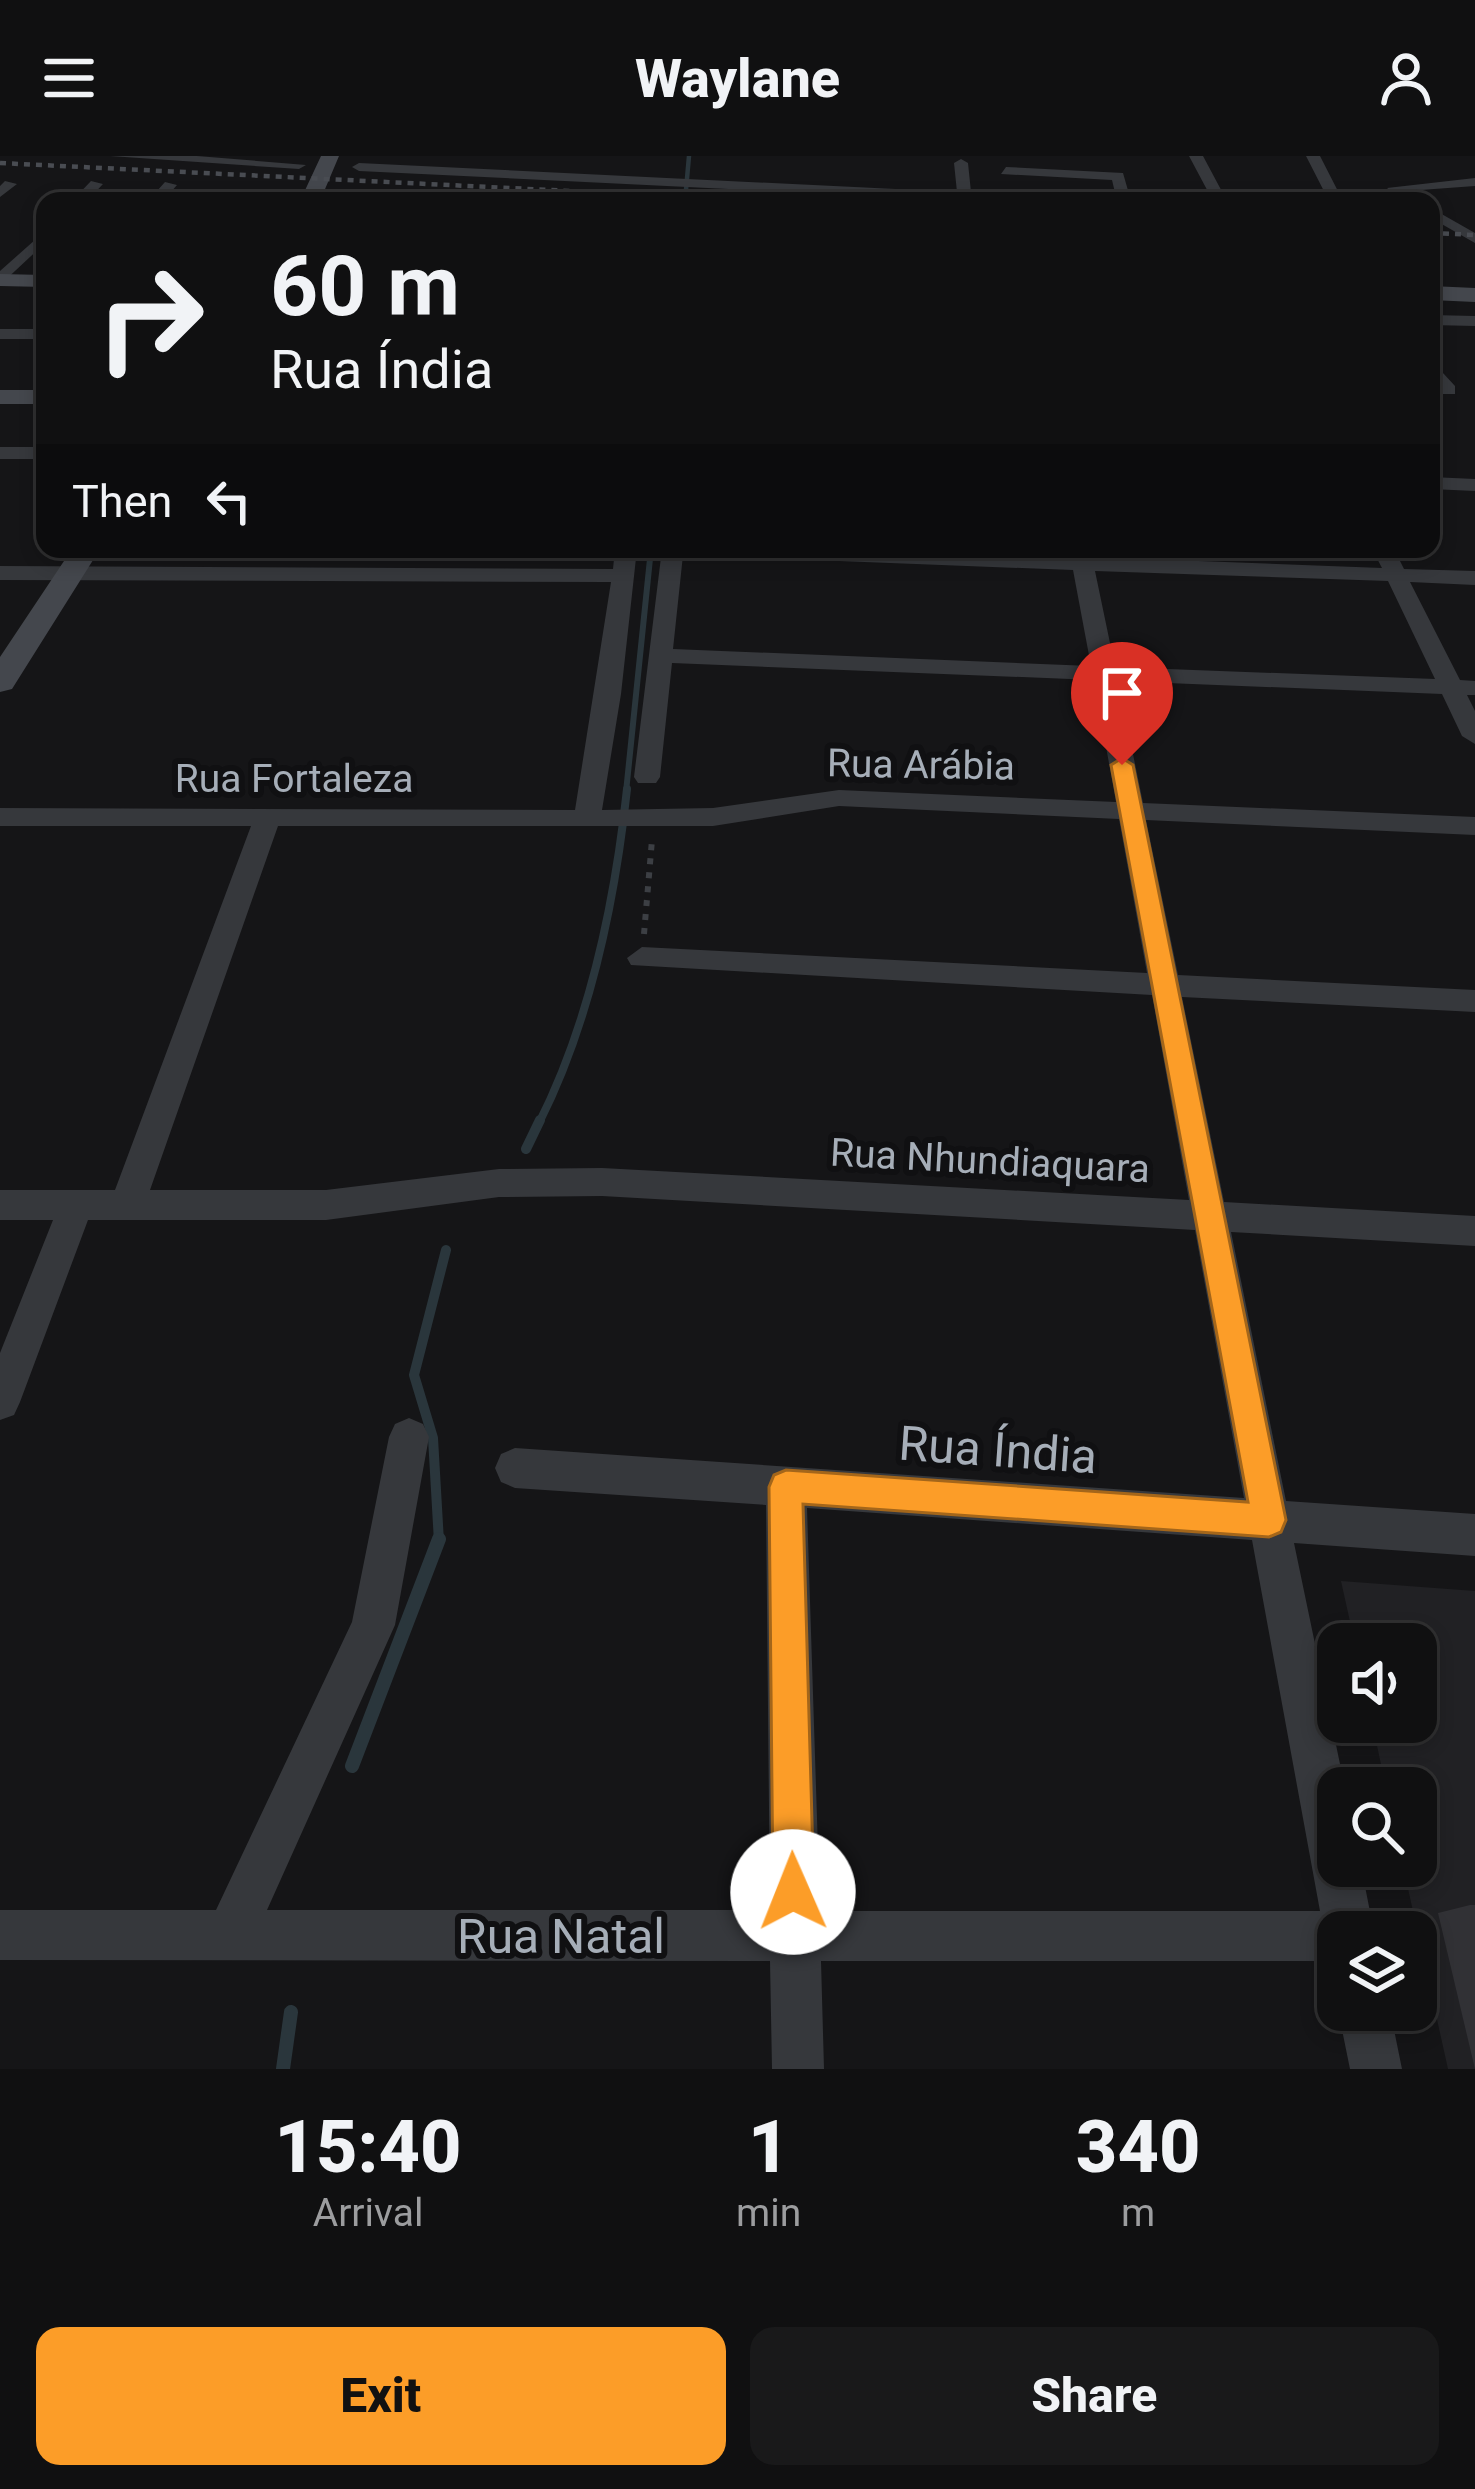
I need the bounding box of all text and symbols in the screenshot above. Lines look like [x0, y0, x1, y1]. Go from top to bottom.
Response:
icon: menu [36, 45, 102, 111]
icon: person [1373, 45, 1439, 111]
text: Waylane [635, 47, 840, 110]
text: 60 m [270, 237, 460, 336]
icon: right [72, 240, 228, 396]
text: Rua Índia [270, 338, 493, 401]
icon: left [196, 468, 262, 534]
text: Then [72, 475, 172, 528]
pin [1071, 642, 1173, 765]
icon: arrive [1089, 660, 1155, 726]
street label: Rua Arábia [827, 740, 1015, 790]
street label: Rua Fortaleza [175, 756, 413, 802]
street label: Rua Nhundiaquara [829, 1130, 1151, 1192]
street label: Rua Índia [897, 1415, 1099, 1485]
map controls [1317, 1623, 1437, 2031]
button: sound [1317, 1623, 1437, 1743]
button: search [1317, 1767, 1437, 1887]
position arrow [730, 1829, 856, 1955]
street label: Rua Natal [457, 1908, 665, 1965]
button: layers [1317, 1911, 1437, 2031]
text: 15:40 [275, 2105, 462, 2190]
text: 1 [748, 2105, 789, 2190]
text: 340 [1076, 2105, 1200, 2190]
text: Arrival [313, 2190, 423, 2236]
text: min [736, 2190, 801, 2236]
text: m [1121, 2190, 1155, 2236]
button: Exit [36, 2327, 726, 2465]
button: Share [750, 2327, 1439, 2465]

